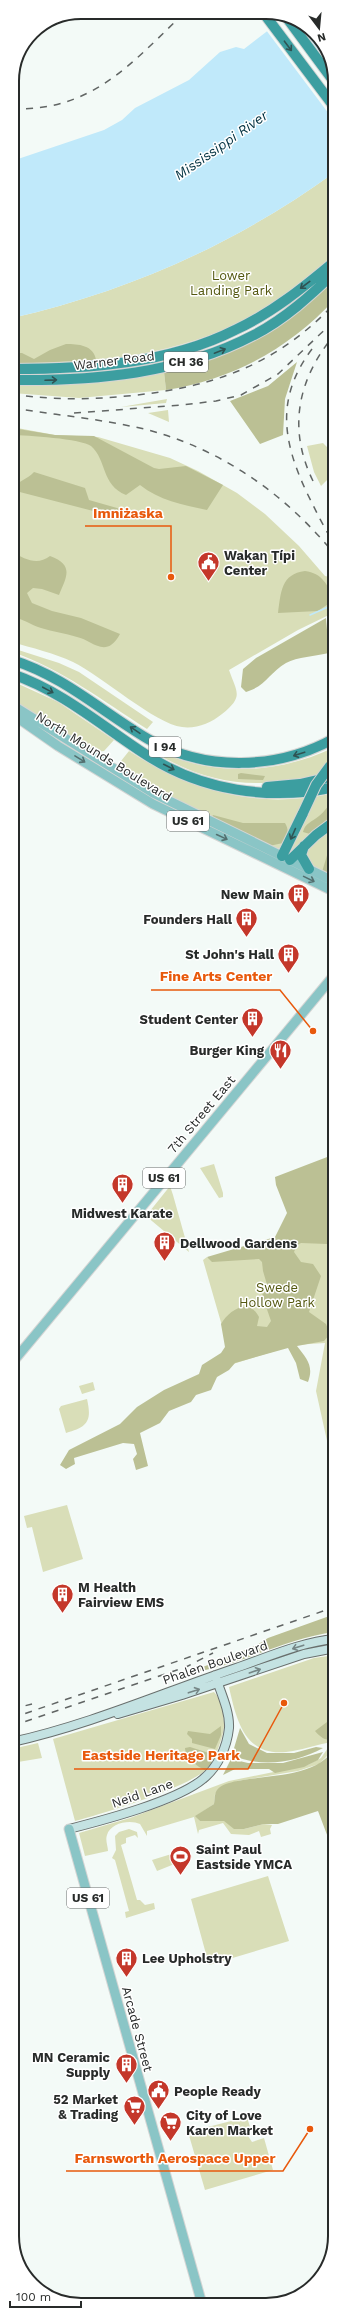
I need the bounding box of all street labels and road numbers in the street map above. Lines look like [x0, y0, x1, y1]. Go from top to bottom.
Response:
street label: Warner Road [73, 348, 155, 373]
road number: CH 36 [164, 352, 208, 372]
street label: North Mounds Boulevard [33, 708, 174, 804]
road number: I 94 [149, 737, 181, 757]
road number: US 61 [167, 811, 209, 831]
street label: 7th Street East [165, 1072, 239, 1156]
road number: US 61 [143, 1168, 185, 1188]
street label: Phalen Boulevard [161, 1637, 270, 1687]
street label: Neid Lane [110, 1776, 175, 1811]
road number: US 61 [67, 1888, 109, 1908]
street label: Arcade Street [119, 1985, 156, 2074]

